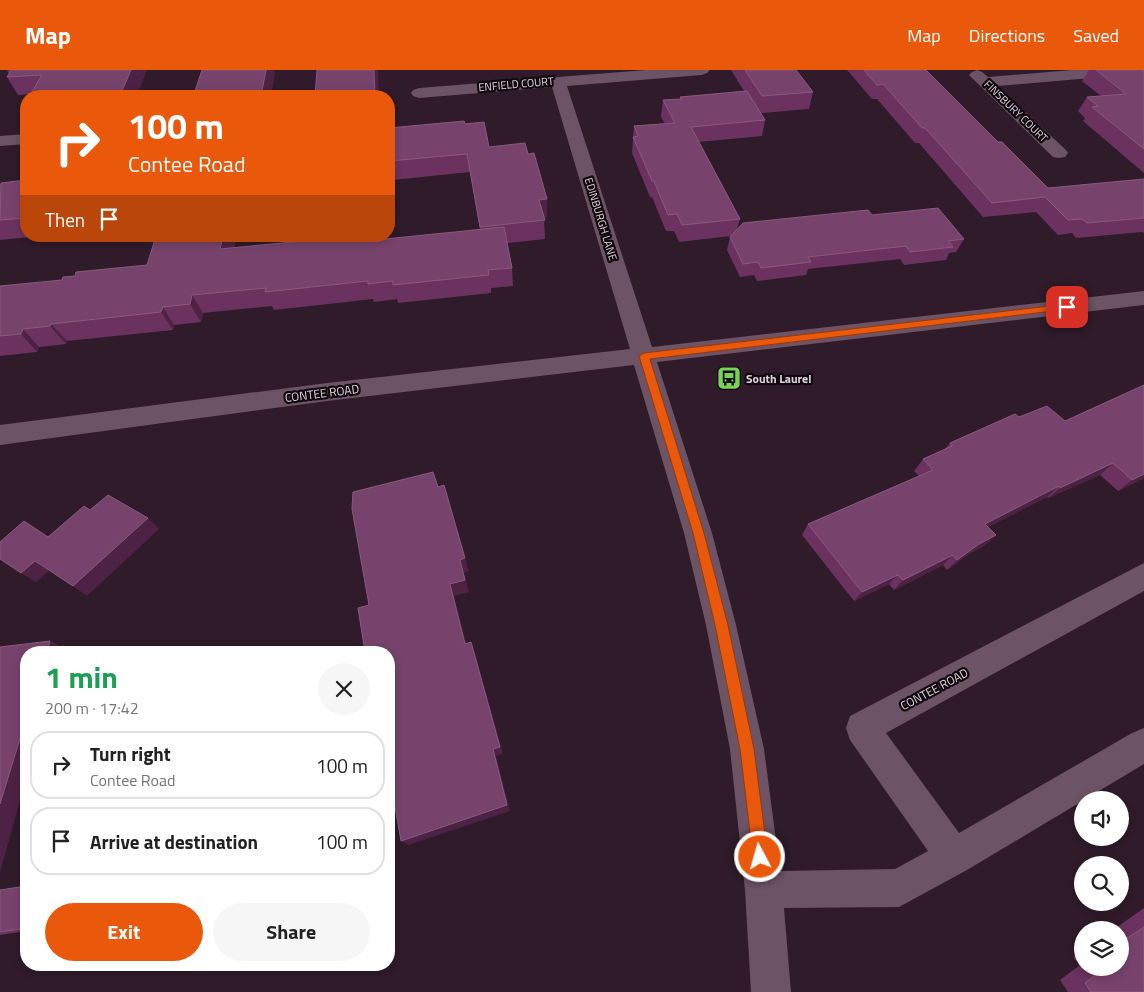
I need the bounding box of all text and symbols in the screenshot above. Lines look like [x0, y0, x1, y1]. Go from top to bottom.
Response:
text: Map [25, 17, 71, 53]
text: Map [907, 22, 941, 49]
text: Directions [969, 22, 1045, 49]
text: Saved [1073, 22, 1119, 49]
street label: ENFIELD COURT [478, 73, 555, 95]
street label: FINSBURY COURT [980, 76, 1052, 146]
text: 100 m [128, 99, 224, 153]
icon: right [45, 110, 110, 175]
text: Contee Road [128, 147, 246, 181]
street label: EDINBURGH LANE [581, 176, 621, 262]
text: Then [45, 205, 85, 234]
icon: arrive [95, 205, 123, 233]
pin [1046, 286, 1088, 328]
icon: arrive [1053, 293, 1081, 321]
bus stop icon: South Laurel [716, 365, 742, 391]
place label: South Laurel [746, 369, 811, 388]
street label: CONTEE ROAD [284, 379, 360, 407]
text: 1 min [45, 654, 118, 700]
button: close [318, 663, 370, 715]
street label: CONTEE ROAD [897, 663, 972, 715]
text: 200 m · 17:42 [45, 696, 139, 720]
text: Turn right [90, 739, 171, 768]
icon: right [47, 751, 75, 779]
text: 100 m [316, 751, 368, 780]
text: Contee Road [90, 768, 175, 792]
map controls [1074, 791, 1129, 976]
button: sound [1074, 791, 1129, 846]
icon: arrive [47, 827, 75, 855]
text: Arrive at destination [90, 827, 258, 856]
text: 100 m [316, 827, 368, 856]
position arrow [733, 830, 785, 882]
button: search [1074, 856, 1129, 911]
button: Exit [45, 903, 203, 961]
button: Share [213, 903, 370, 961]
button: layers [1074, 921, 1129, 976]

